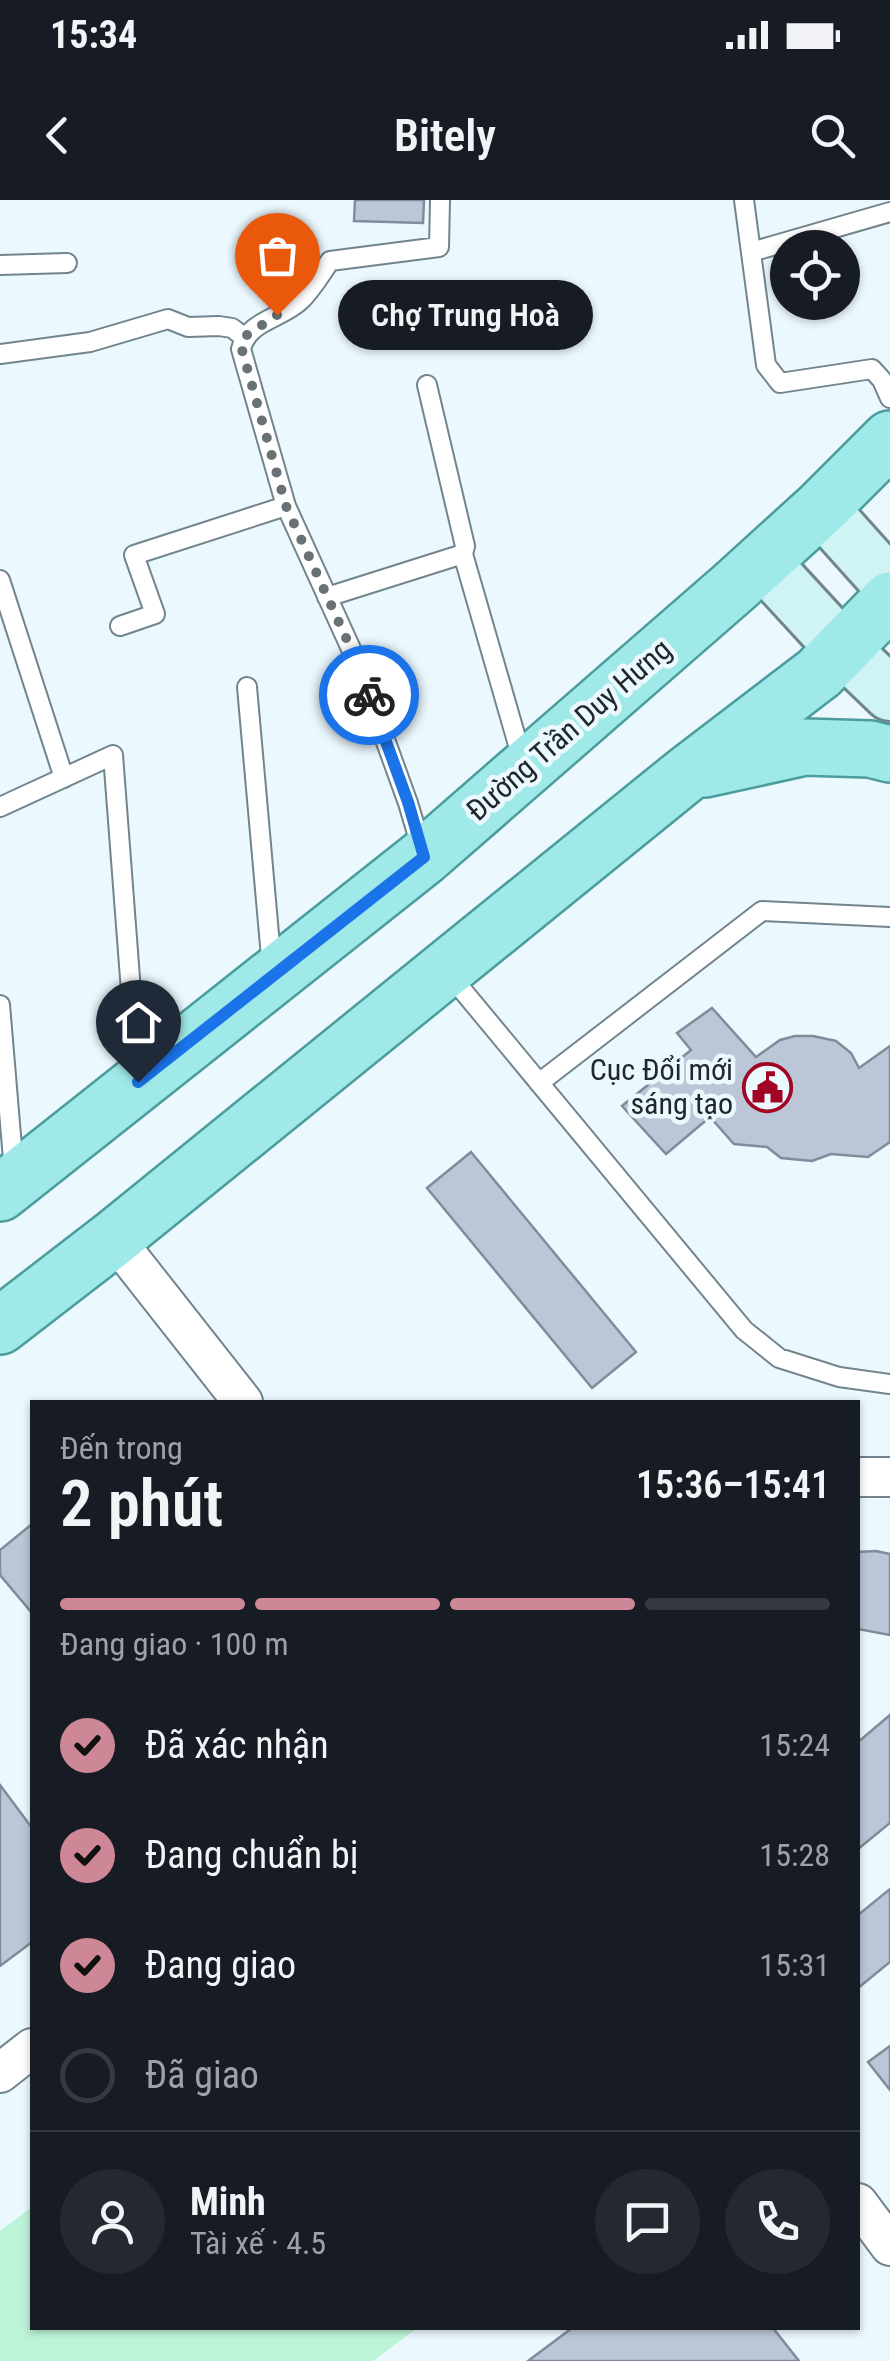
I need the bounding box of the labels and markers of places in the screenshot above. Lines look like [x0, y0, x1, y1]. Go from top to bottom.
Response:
pin [235, 213, 320, 316]
callout: Chợ Trung Hoà [337, 280, 592, 350]
pin [96, 980, 181, 1083]
place label: Cục Đổi mới sáng tạo [590, 1052, 733, 1121]
public building icon: Cục Đổi mới sáng tạo [742, 1061, 794, 1113]

